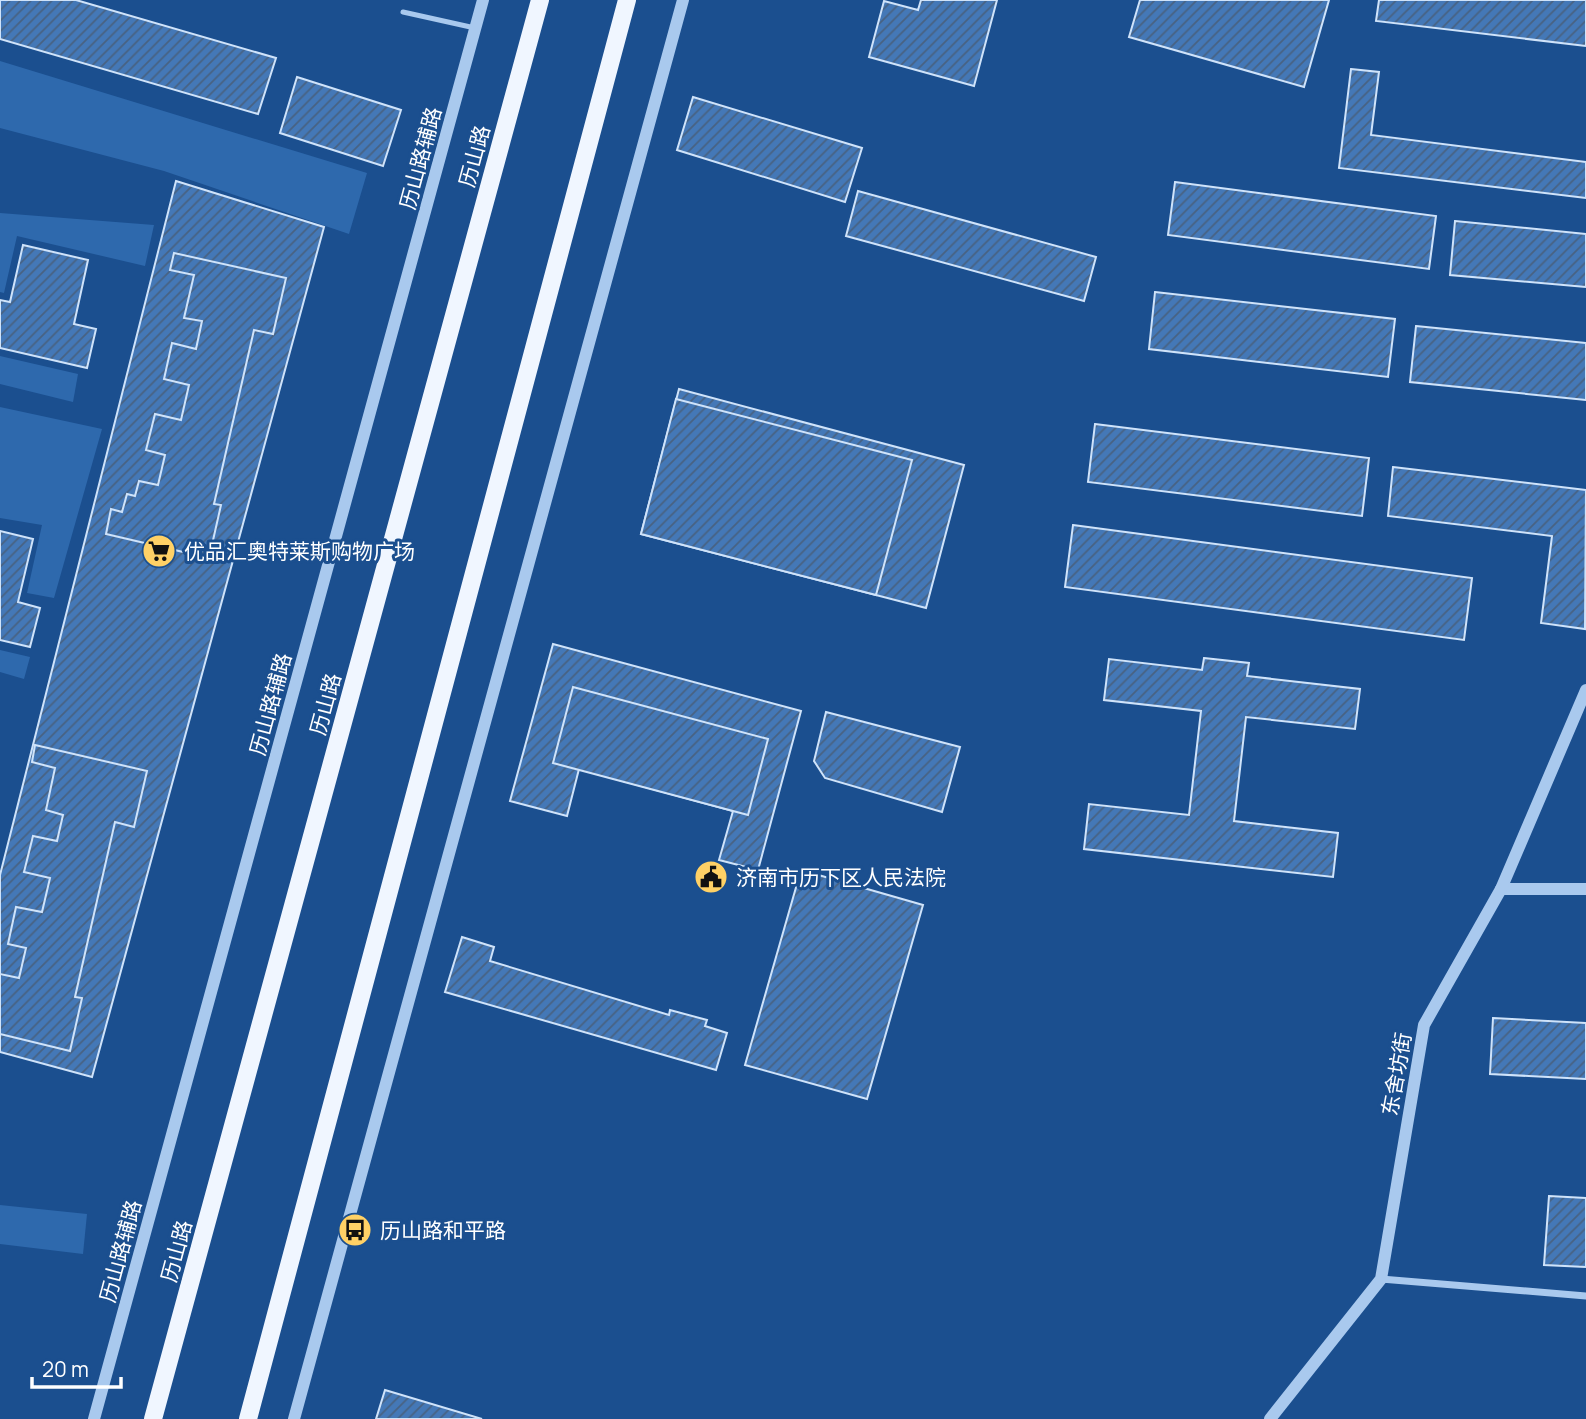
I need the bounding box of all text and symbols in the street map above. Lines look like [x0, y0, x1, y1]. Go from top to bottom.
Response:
street label: 历山路辅路 [393, 104, 447, 212]
street label: 历山路 [452, 122, 496, 190]
supermarket icon: 优品汇奥特莱斯购物广场 [140, 532, 178, 570]
place label: 优品汇奥特莱斯购物广场 [184, 537, 415, 565]
street label: 历山路辅路 [243, 650, 297, 758]
street label: 历山路 [303, 670, 347, 738]
public building icon: 济南市历下区人民法院 [692, 858, 730, 896]
place label: 济南市历下区人民法院 [736, 863, 946, 891]
street label: 东舍坊街 [1375, 1030, 1417, 1118]
street label: 历山路辅路 [93, 1197, 147, 1305]
bus stop icon: 历山路和平路 [336, 1211, 374, 1249]
place label: 历山路和平路 [380, 1216, 506, 1244]
street label: 历山路 [154, 1217, 198, 1285]
scale bar [32, 1346, 121, 1390]
text: 20 m [42, 1355, 89, 1383]

